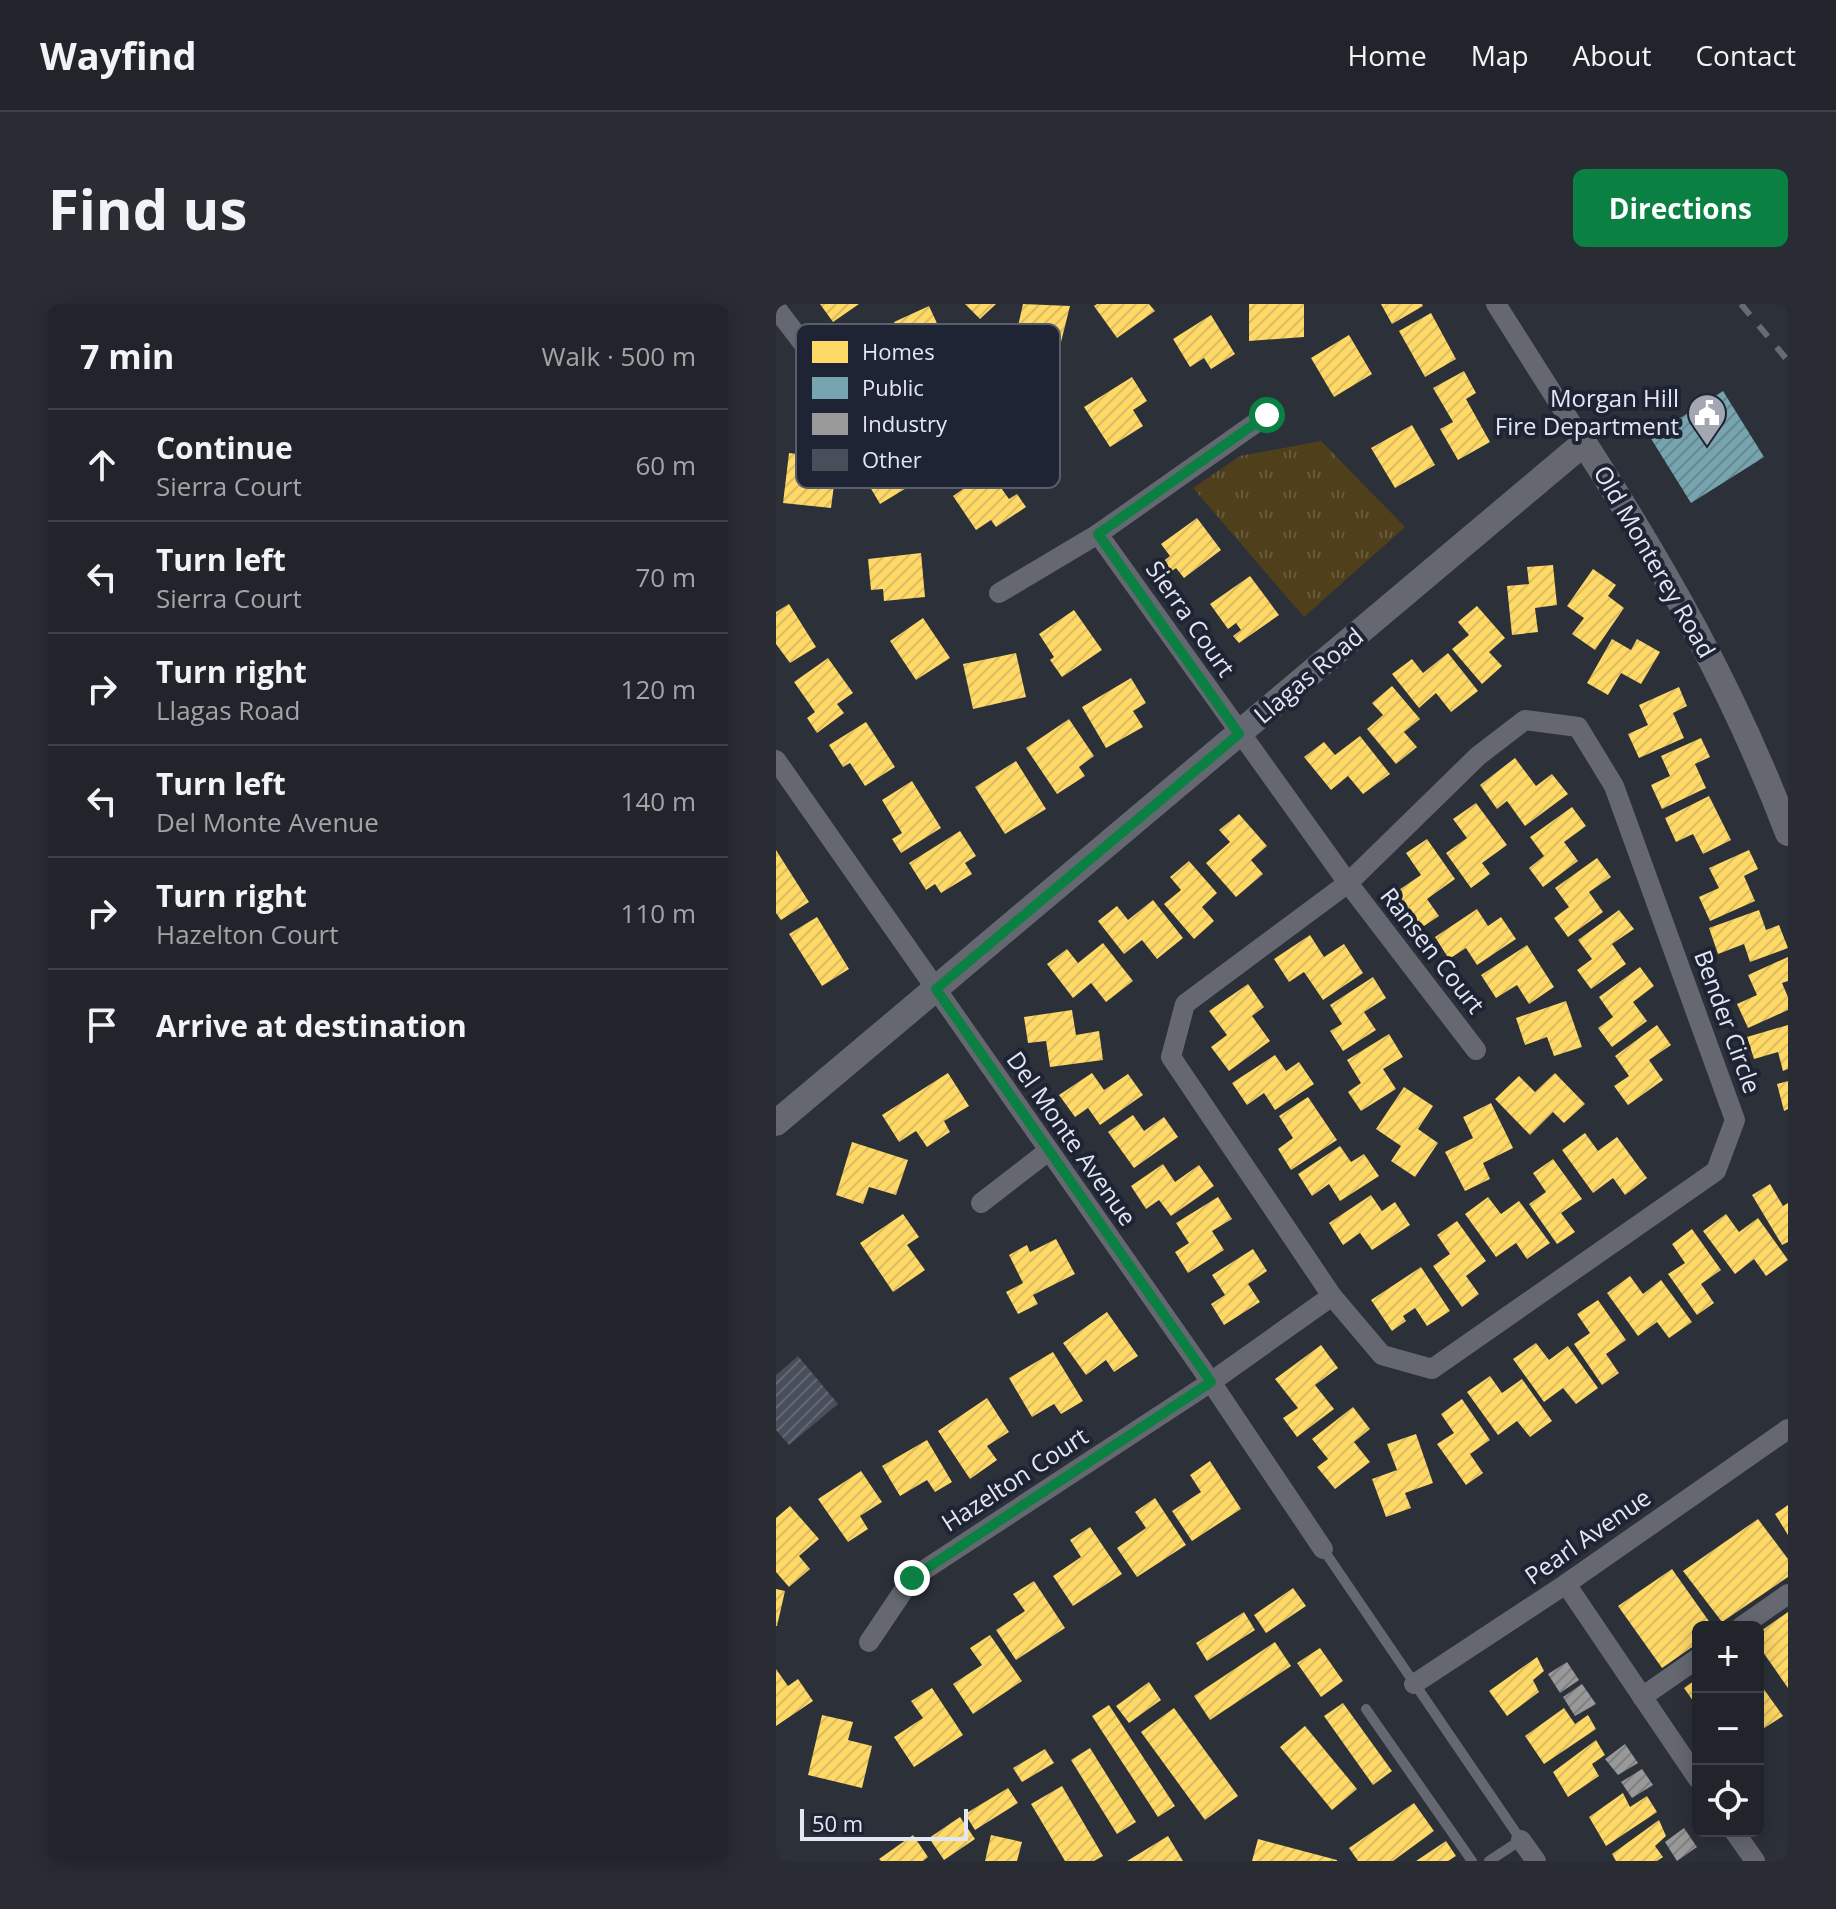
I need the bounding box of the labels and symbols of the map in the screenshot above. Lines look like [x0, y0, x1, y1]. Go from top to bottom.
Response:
legend [796, 324, 1060, 488]
text: Homes [862, 336, 935, 366]
text: Public [862, 372, 924, 402]
place label: Morgan Hill Fire Department [1495, 381, 1679, 442]
public building icon: Morgan Hill Fire Department [1686, 392, 1728, 447]
route start [1249, 397, 1285, 433]
text: Industry [862, 408, 948, 438]
text: Other [862, 444, 922, 474]
street label: Old Monterey Road [1587, 459, 1724, 664]
street label: Sierra Court [1139, 554, 1243, 683]
street label: Llagas Road [1246, 619, 1370, 730]
street label: Ransen Court [1374, 880, 1493, 1020]
street label: Bender Circle [1687, 945, 1770, 1098]
street label: Del Monte Avenue [1000, 1044, 1145, 1232]
street label: Hazelton Court [935, 1419, 1094, 1538]
street label: Pearl Avenue [1518, 1480, 1657, 1591]
route end [894, 1560, 930, 1596]
scale bar [800, 1805, 968, 1841]

